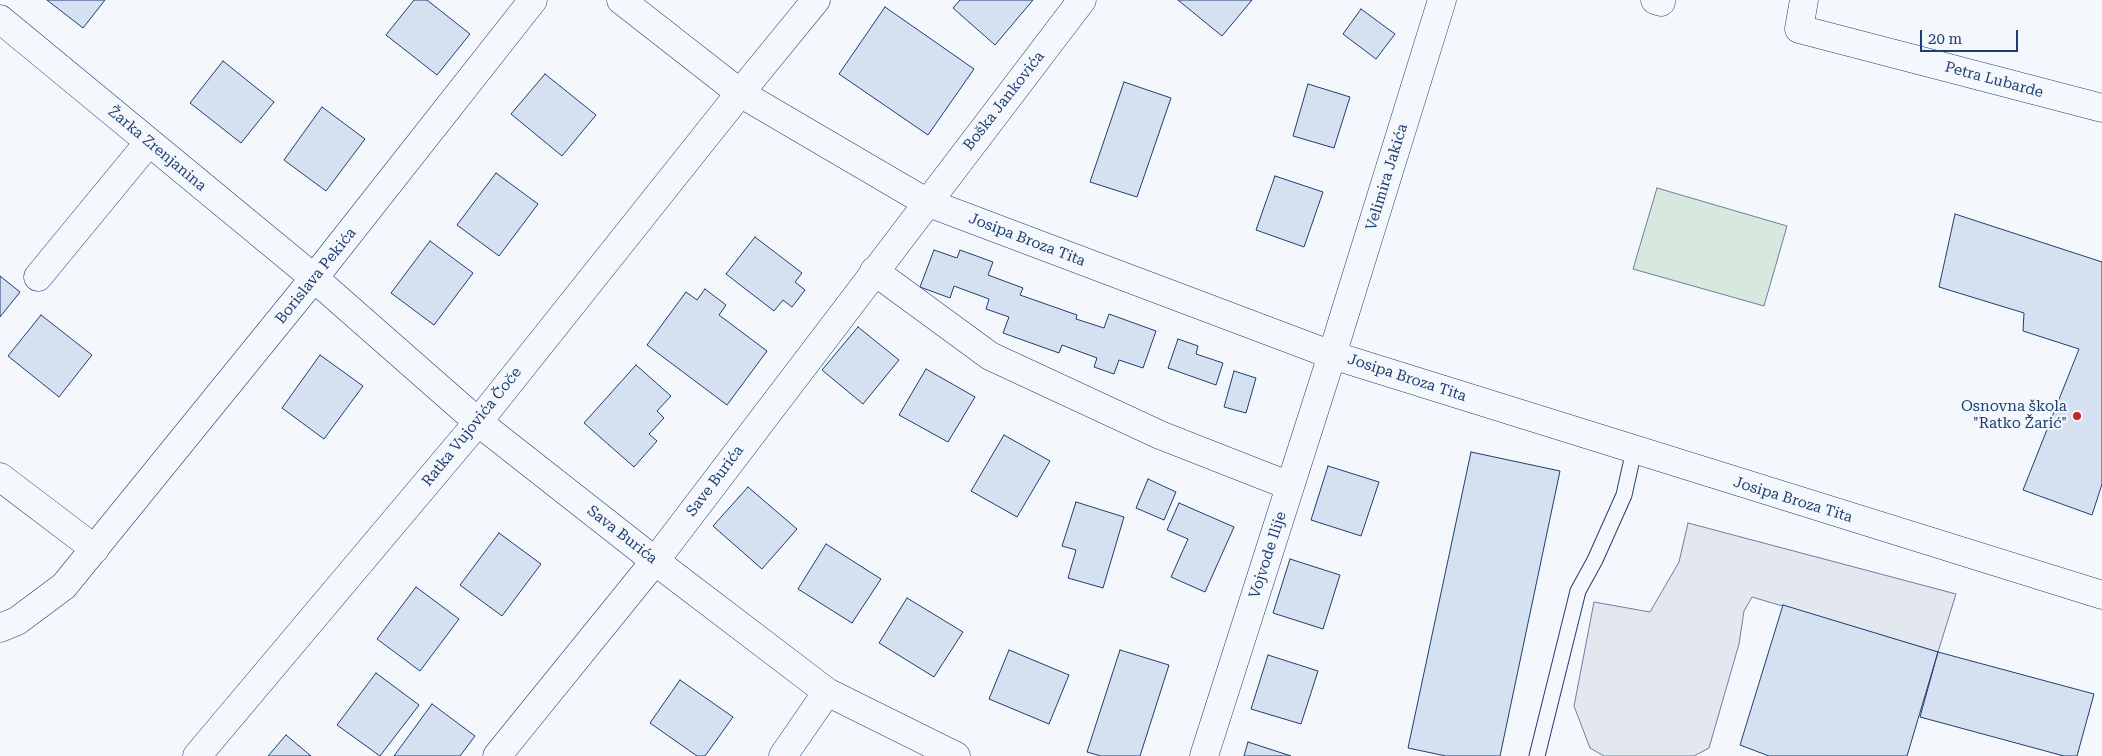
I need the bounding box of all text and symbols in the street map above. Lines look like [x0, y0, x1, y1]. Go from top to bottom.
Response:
scale bar [1922, 20, 2020, 52]
text: 20 m [1928, 30, 1962, 48]
street label: Boška Jankovića [960, 48, 1048, 154]
street label: Petra Lubarde [1943, 58, 2045, 102]
street label: Žarka Zrenjanina [104, 103, 210, 195]
street label: Velimira Jakića [1362, 121, 1412, 233]
street label: Josipa Broza Tita [966, 209, 1088, 271]
street label: Borislava Pekića [272, 224, 360, 328]
street label: Josipa Broza Tita [1345, 350, 1469, 406]
street label: Ratka Vujovića Čoče [418, 364, 526, 490]
place label: Osnovna škola "Ratko Žarić" [1961, 398, 2067, 433]
marker: Osnovna škola "Ratko Žarić" [2071, 410, 2083, 422]
street label: Save Burića [682, 442, 748, 520]
street label: Josipa Broza Tita [1731, 473, 1855, 527]
street label: Sava Burića [583, 502, 661, 568]
street label: Vojvode Ilije [1246, 509, 1290, 601]

